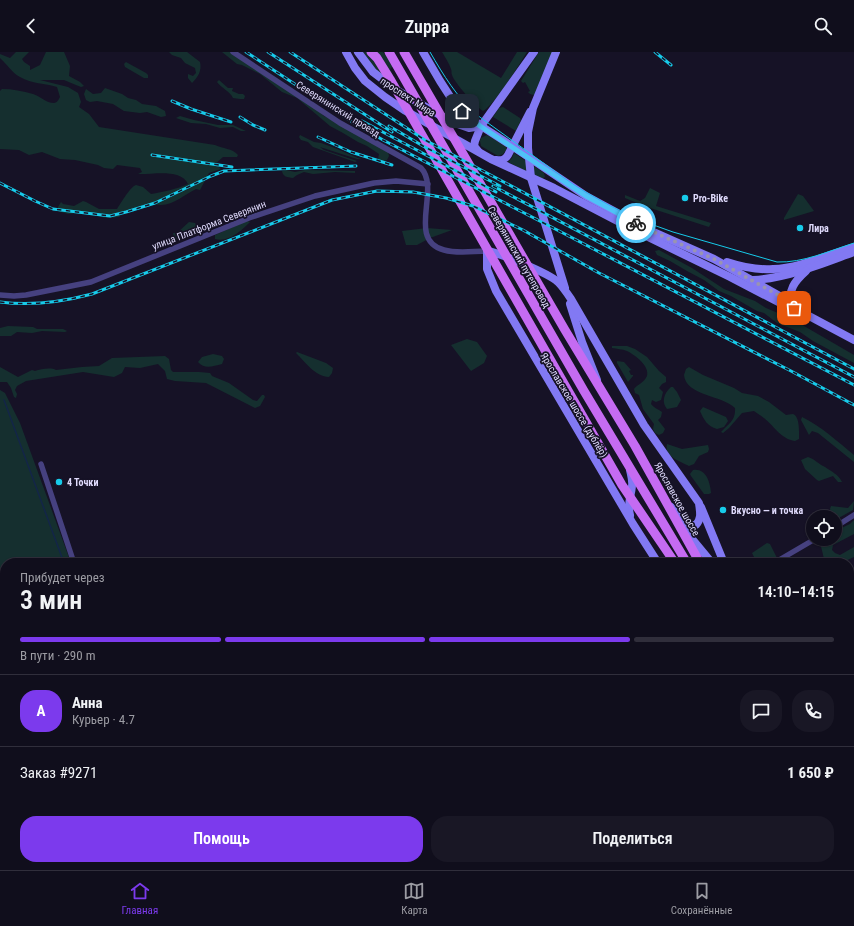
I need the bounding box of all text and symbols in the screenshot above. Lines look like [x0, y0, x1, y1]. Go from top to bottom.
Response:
icon: back [20, 15, 42, 37]
icon: search [812, 15, 834, 37]
text: Zuppa [405, 16, 449, 37]
street label: проспект Мира [379, 75, 438, 119]
street label: Северянинский проезд [294, 79, 382, 140]
pin [445, 94, 479, 128]
icon: home [451, 100, 473, 122]
marker: Pro-Bike [680, 193, 690, 203]
place label: Pro-Bike [693, 193, 728, 204]
street label: улица Платформа Северянин [150, 198, 268, 252]
courier [616, 203, 656, 243]
street label: Северянинский путепровод [486, 204, 553, 310]
icon: bike [625, 212, 647, 234]
marker: Лира [795, 223, 805, 233]
place label: Лира [808, 223, 829, 234]
pin [777, 291, 811, 325]
icon: bag [783, 297, 805, 319]
street label: Ярославское шоссе (дублёр) [537, 351, 610, 460]
street label: Ярославское шоссе [652, 460, 702, 538]
marker: 4 Точки [54, 477, 64, 487]
place label: 4 Точки [67, 477, 98, 488]
marker: Вкусно — и точка [718, 505, 728, 515]
place label: Вкусно — и точка [731, 505, 803, 516]
map controls [806, 510, 842, 546]
button: locate [806, 510, 842, 546]
text: Прибудет через [20, 570, 105, 585]
text: 14:10–14:15 [757, 583, 834, 601]
text: 3 мин [20, 585, 82, 615]
text: В пути · 290 m [20, 648, 95, 663]
button: chat [740, 690, 782, 732]
button: phone [792, 690, 834, 732]
text: Анна [72, 694, 103, 712]
text: А [37, 702, 45, 720]
text: Курьер · 4.7 [72, 712, 135, 727]
text: Заказ #9271 [20, 764, 97, 782]
text: 1 650 ₽ [787, 764, 834, 782]
button: Помощь [20, 816, 423, 862]
button: Поделиться [431, 816, 834, 862]
tab: Главная [122, 880, 158, 917]
tab: Карта [401, 880, 428, 917]
tab: Сохранённые [671, 880, 732, 917]

